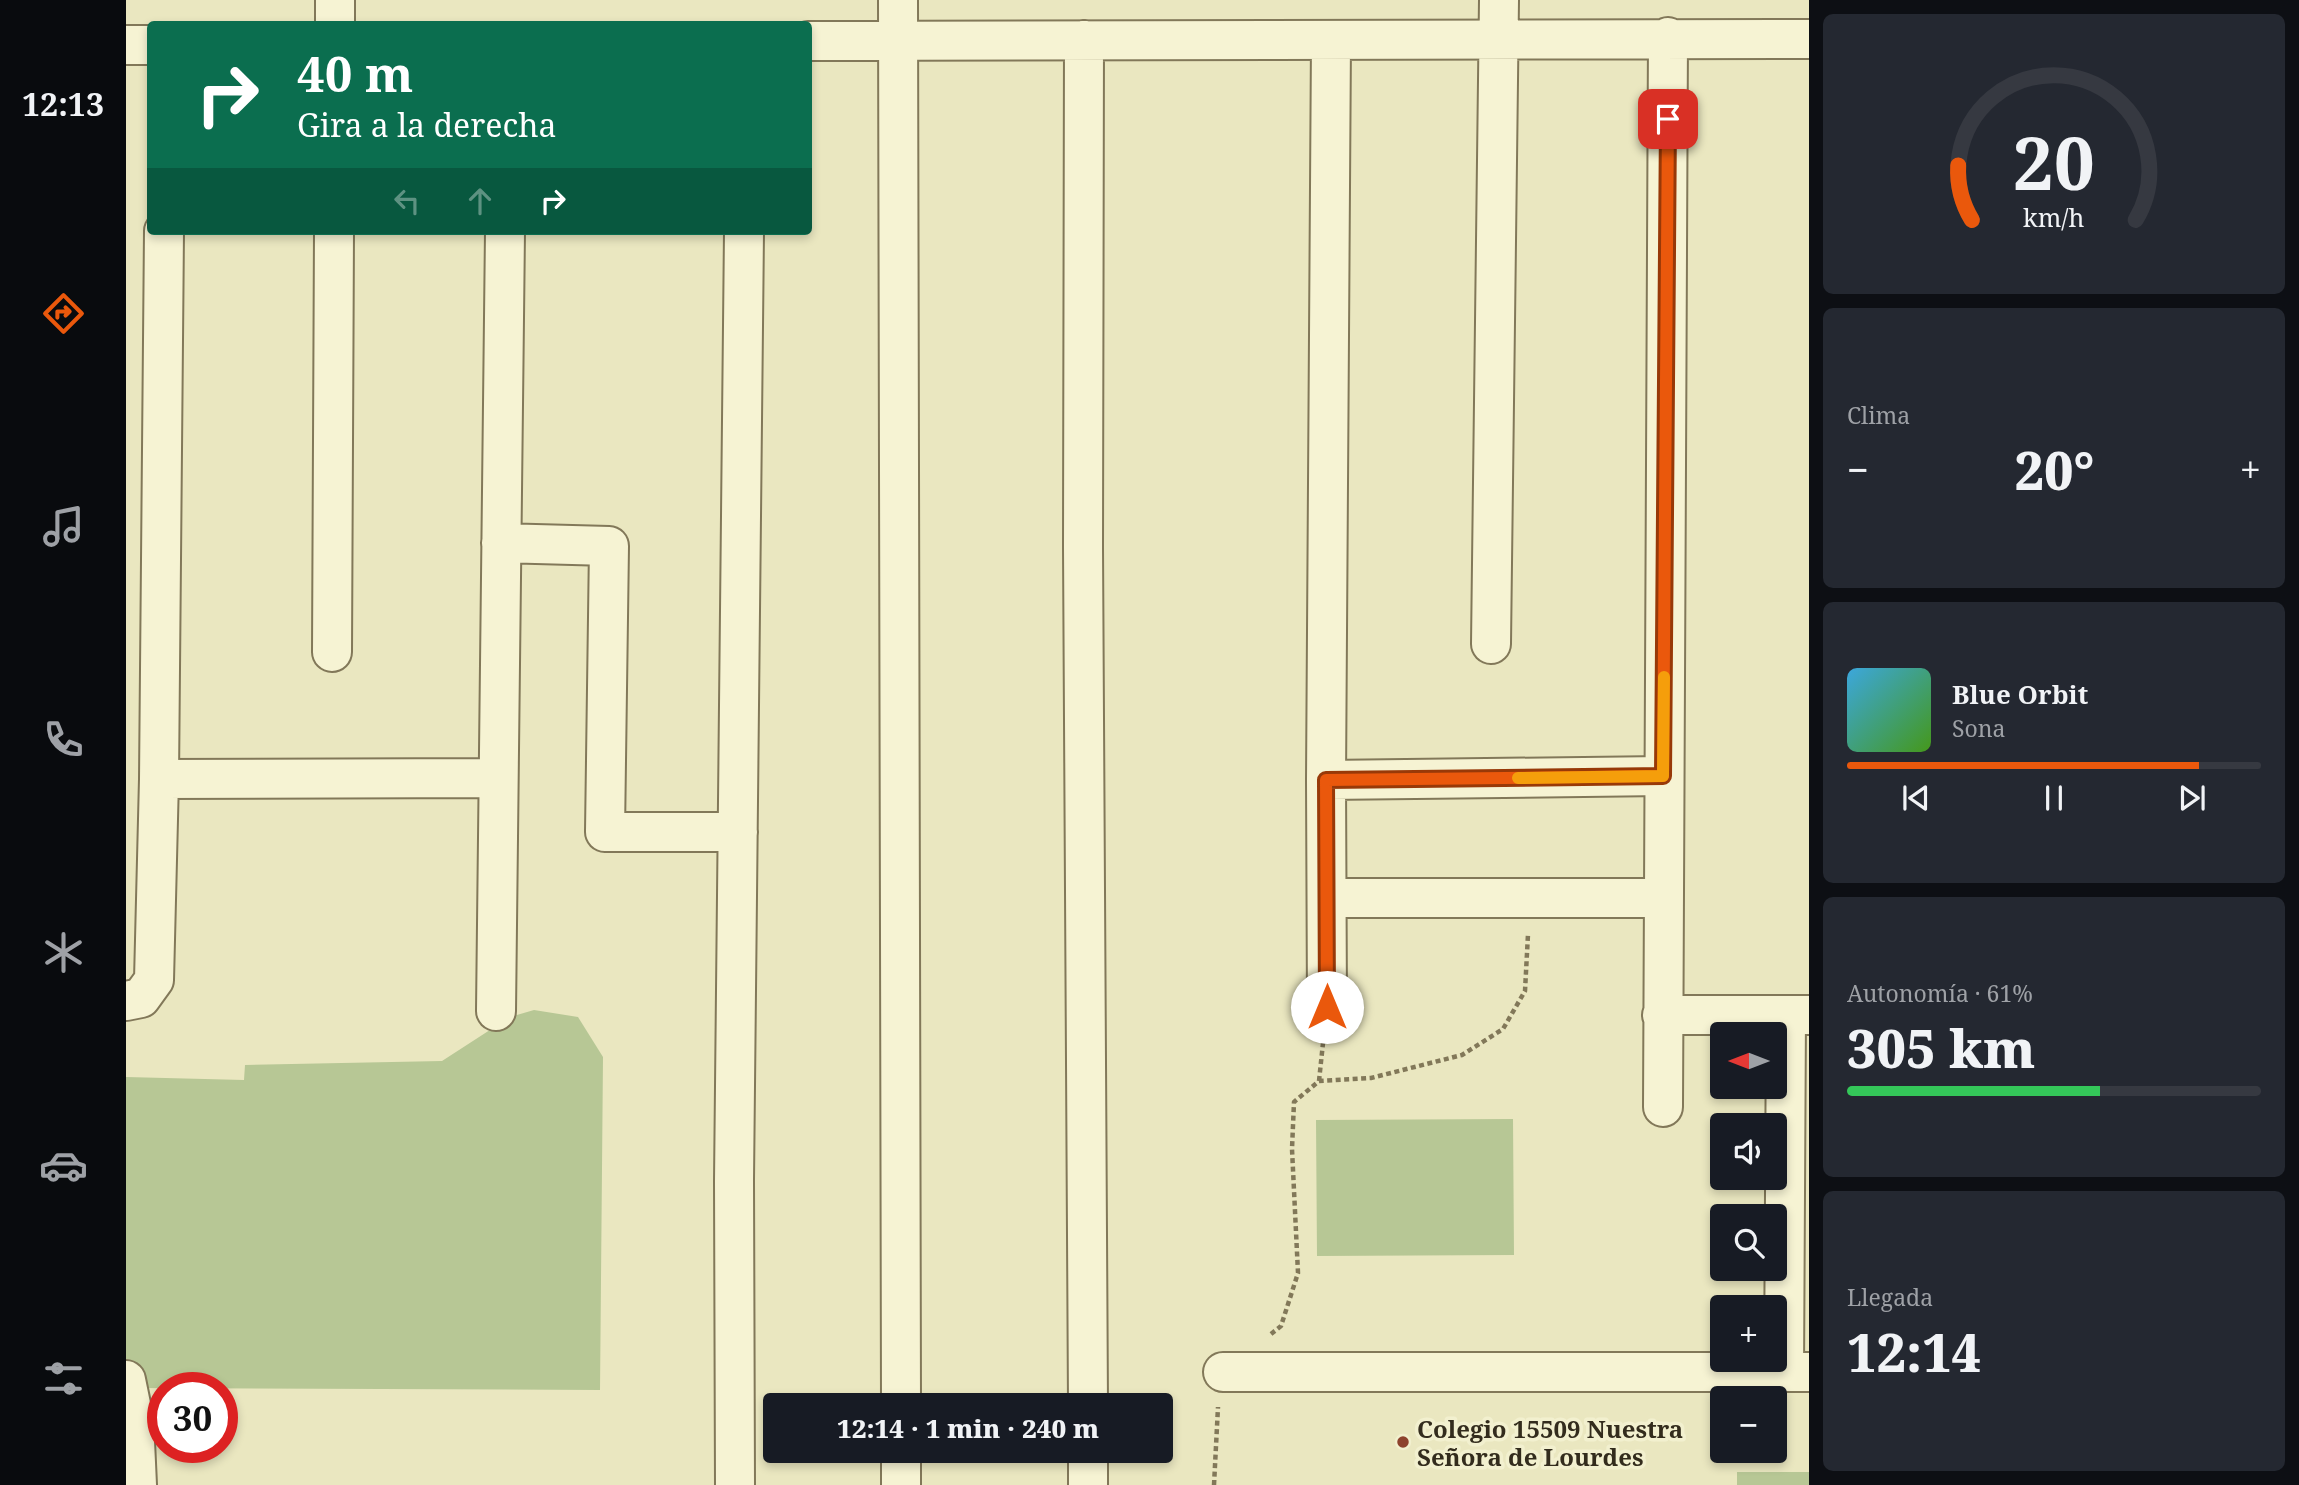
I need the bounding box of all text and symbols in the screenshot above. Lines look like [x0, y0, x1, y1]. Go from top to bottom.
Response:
text: 40 m [297, 40, 413, 106]
icon: right [182, 49, 273, 140]
text: 12:13 [22, 82, 104, 125]
pin [1638, 89, 1698, 149]
icon: arrive [1649, 100, 1687, 138]
text: Gira a la derecha [297, 103, 557, 146]
text: 20 [2013, 112, 2095, 211]
icon: left [388, 182, 426, 220]
icon: ahead [461, 182, 499, 220]
icon: right [534, 182, 572, 220]
text: km/h [2023, 200, 2085, 234]
icon: directions [39, 289, 88, 338]
text: Clima [1847, 399, 1910, 431]
text: 20° [2014, 434, 2094, 505]
text: − [1847, 443, 1869, 495]
text: + [2240, 443, 2261, 495]
icon: music [39, 502, 88, 551]
text: Blue Orbit [1952, 676, 2088, 712]
text: Sona [1952, 712, 2006, 744]
icon: phone [39, 715, 88, 764]
icon: previous [1897, 779, 1935, 817]
icon: pause [2035, 779, 2073, 817]
icon: next [2173, 779, 2211, 817]
icon: climate [39, 928, 88, 977]
position arrow [1290, 970, 1364, 1044]
text: Autonomía · 61% [1847, 977, 2033, 1009]
text: 305 km [1847, 1012, 2035, 1083]
north arrow [1710, 1022, 1787, 1099]
map controls [1710, 1022, 1787, 1463]
button: sound [1710, 1113, 1787, 1190]
icon: car [39, 1141, 88, 1190]
button: search [1710, 1204, 1787, 1281]
text: Llegada [1847, 1281, 1933, 1313]
button: + [1710, 1295, 1787, 1372]
text: 12:14 [1847, 1316, 1981, 1387]
icon: filters [39, 1354, 88, 1403]
speed limit sign: 30 [147, 1372, 238, 1463]
button: − [1710, 1386, 1787, 1463]
text: 12:14 · 1 min · 240 m [837, 1410, 1099, 1446]
place label: Colegio 15509 Nuestra Señora de Lourdes [1417, 1412, 1683, 1473]
marker: Colegio 15509 Nuestra Señora de Lourdes [1395, 1434, 1411, 1450]

